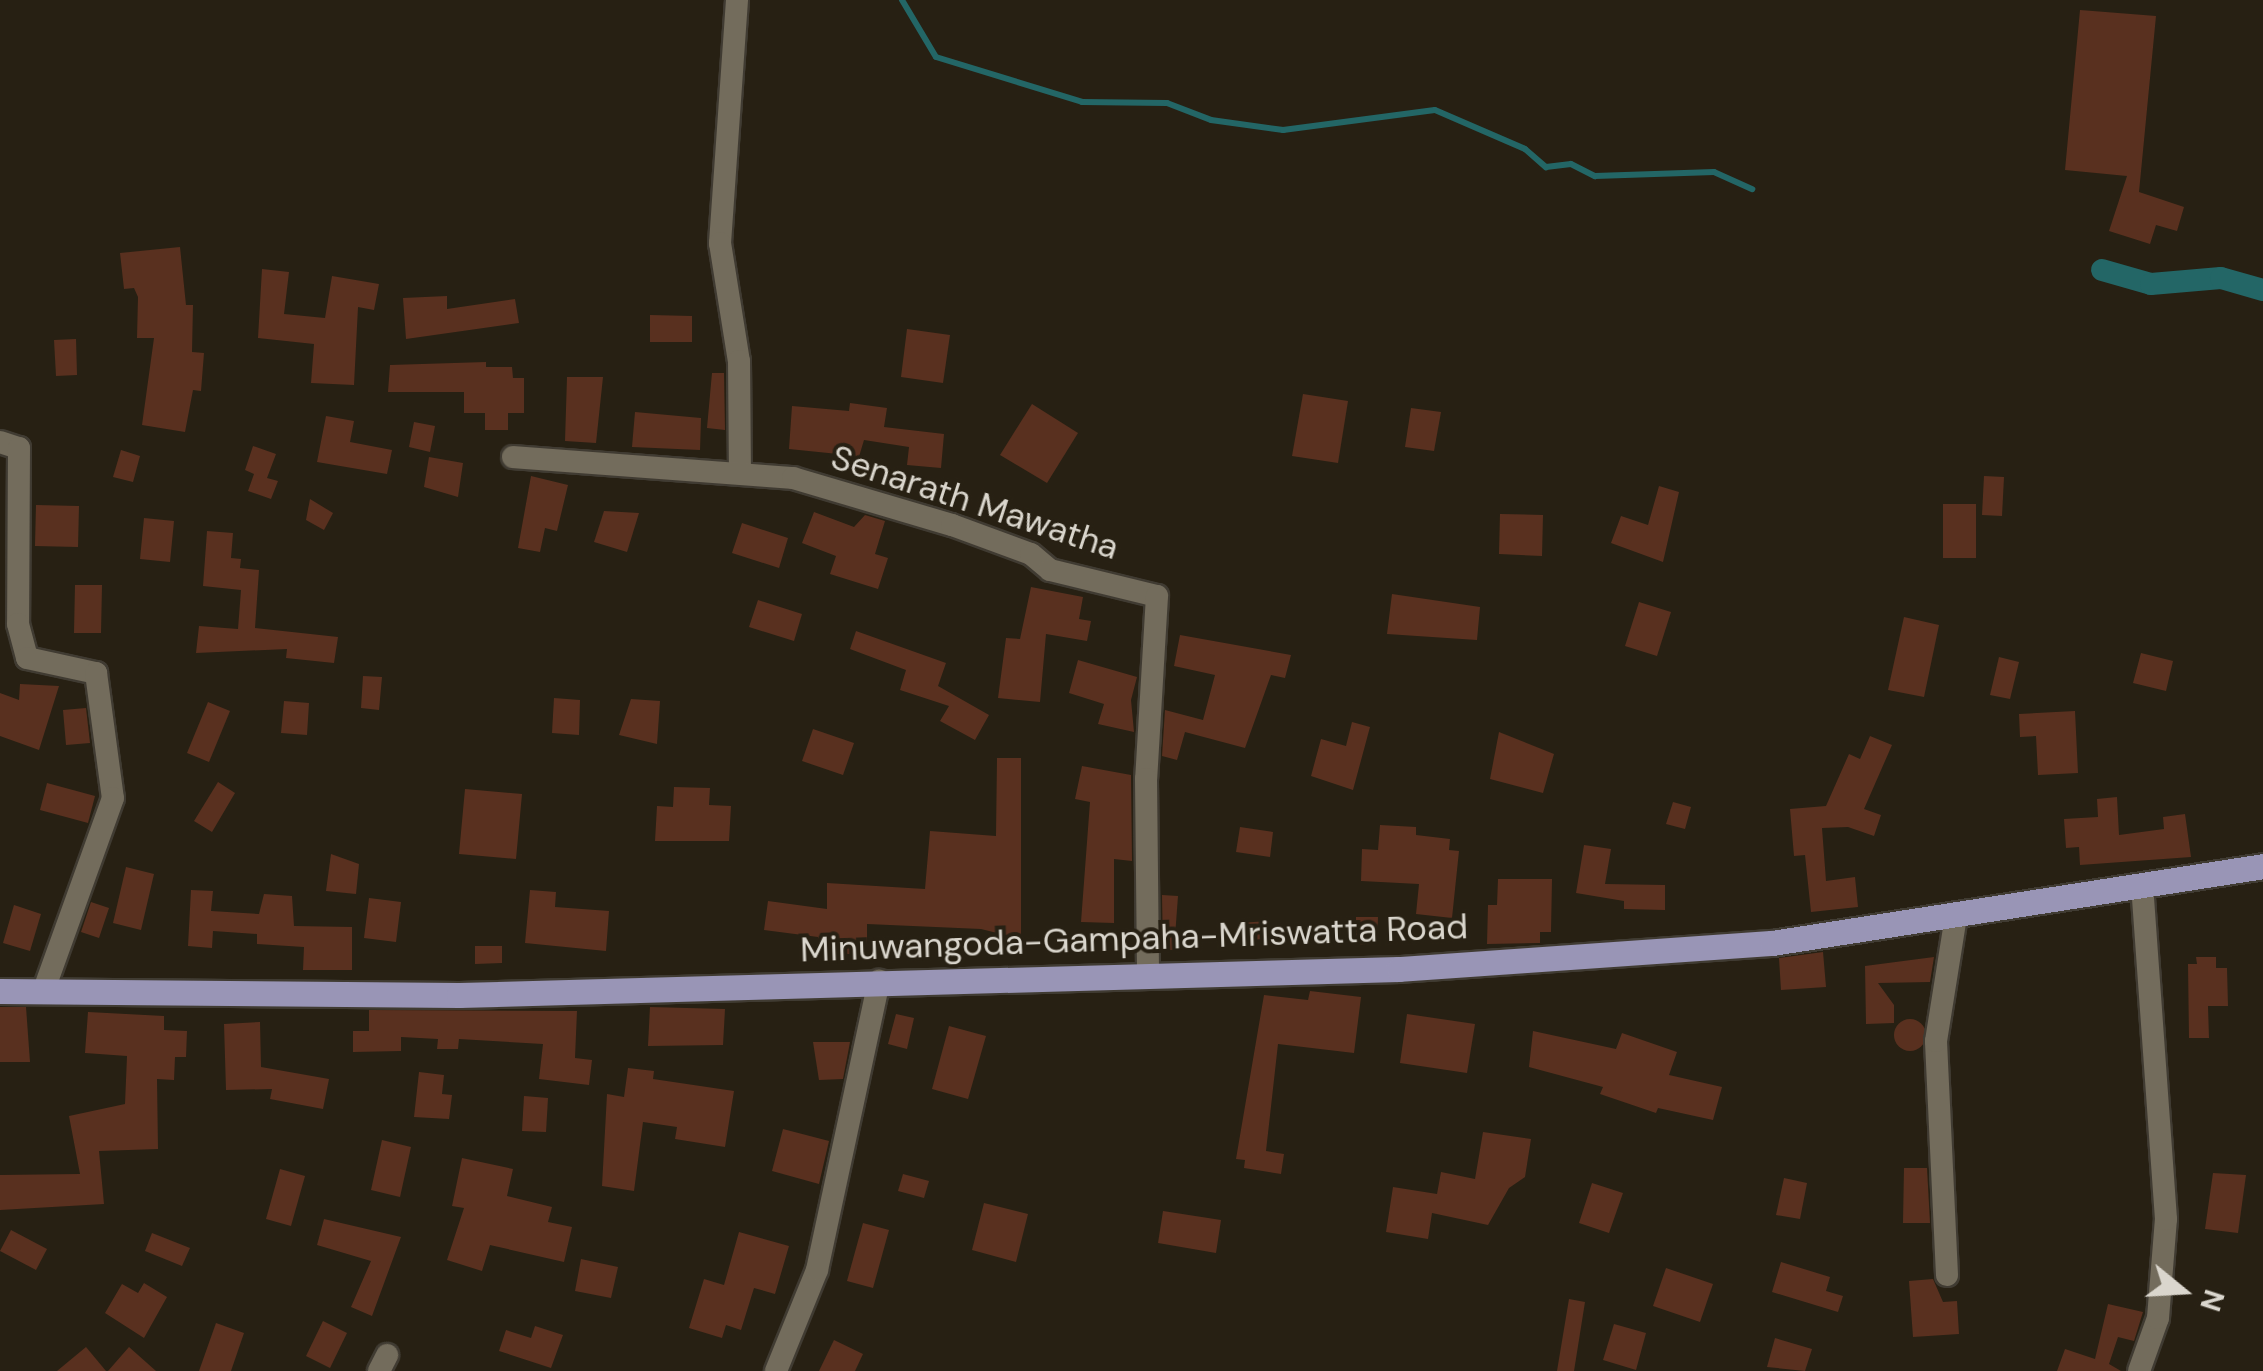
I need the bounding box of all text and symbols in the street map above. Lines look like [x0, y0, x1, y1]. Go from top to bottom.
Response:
street label: Senarath Mawatha [826, 436, 1124, 568]
street label: Minuwangoda-Gampaha-Mriswatta Road [799, 905, 1469, 971]
north arrow [2133, 1241, 2233, 1341]
text: N [2191, 1285, 2233, 1316]

